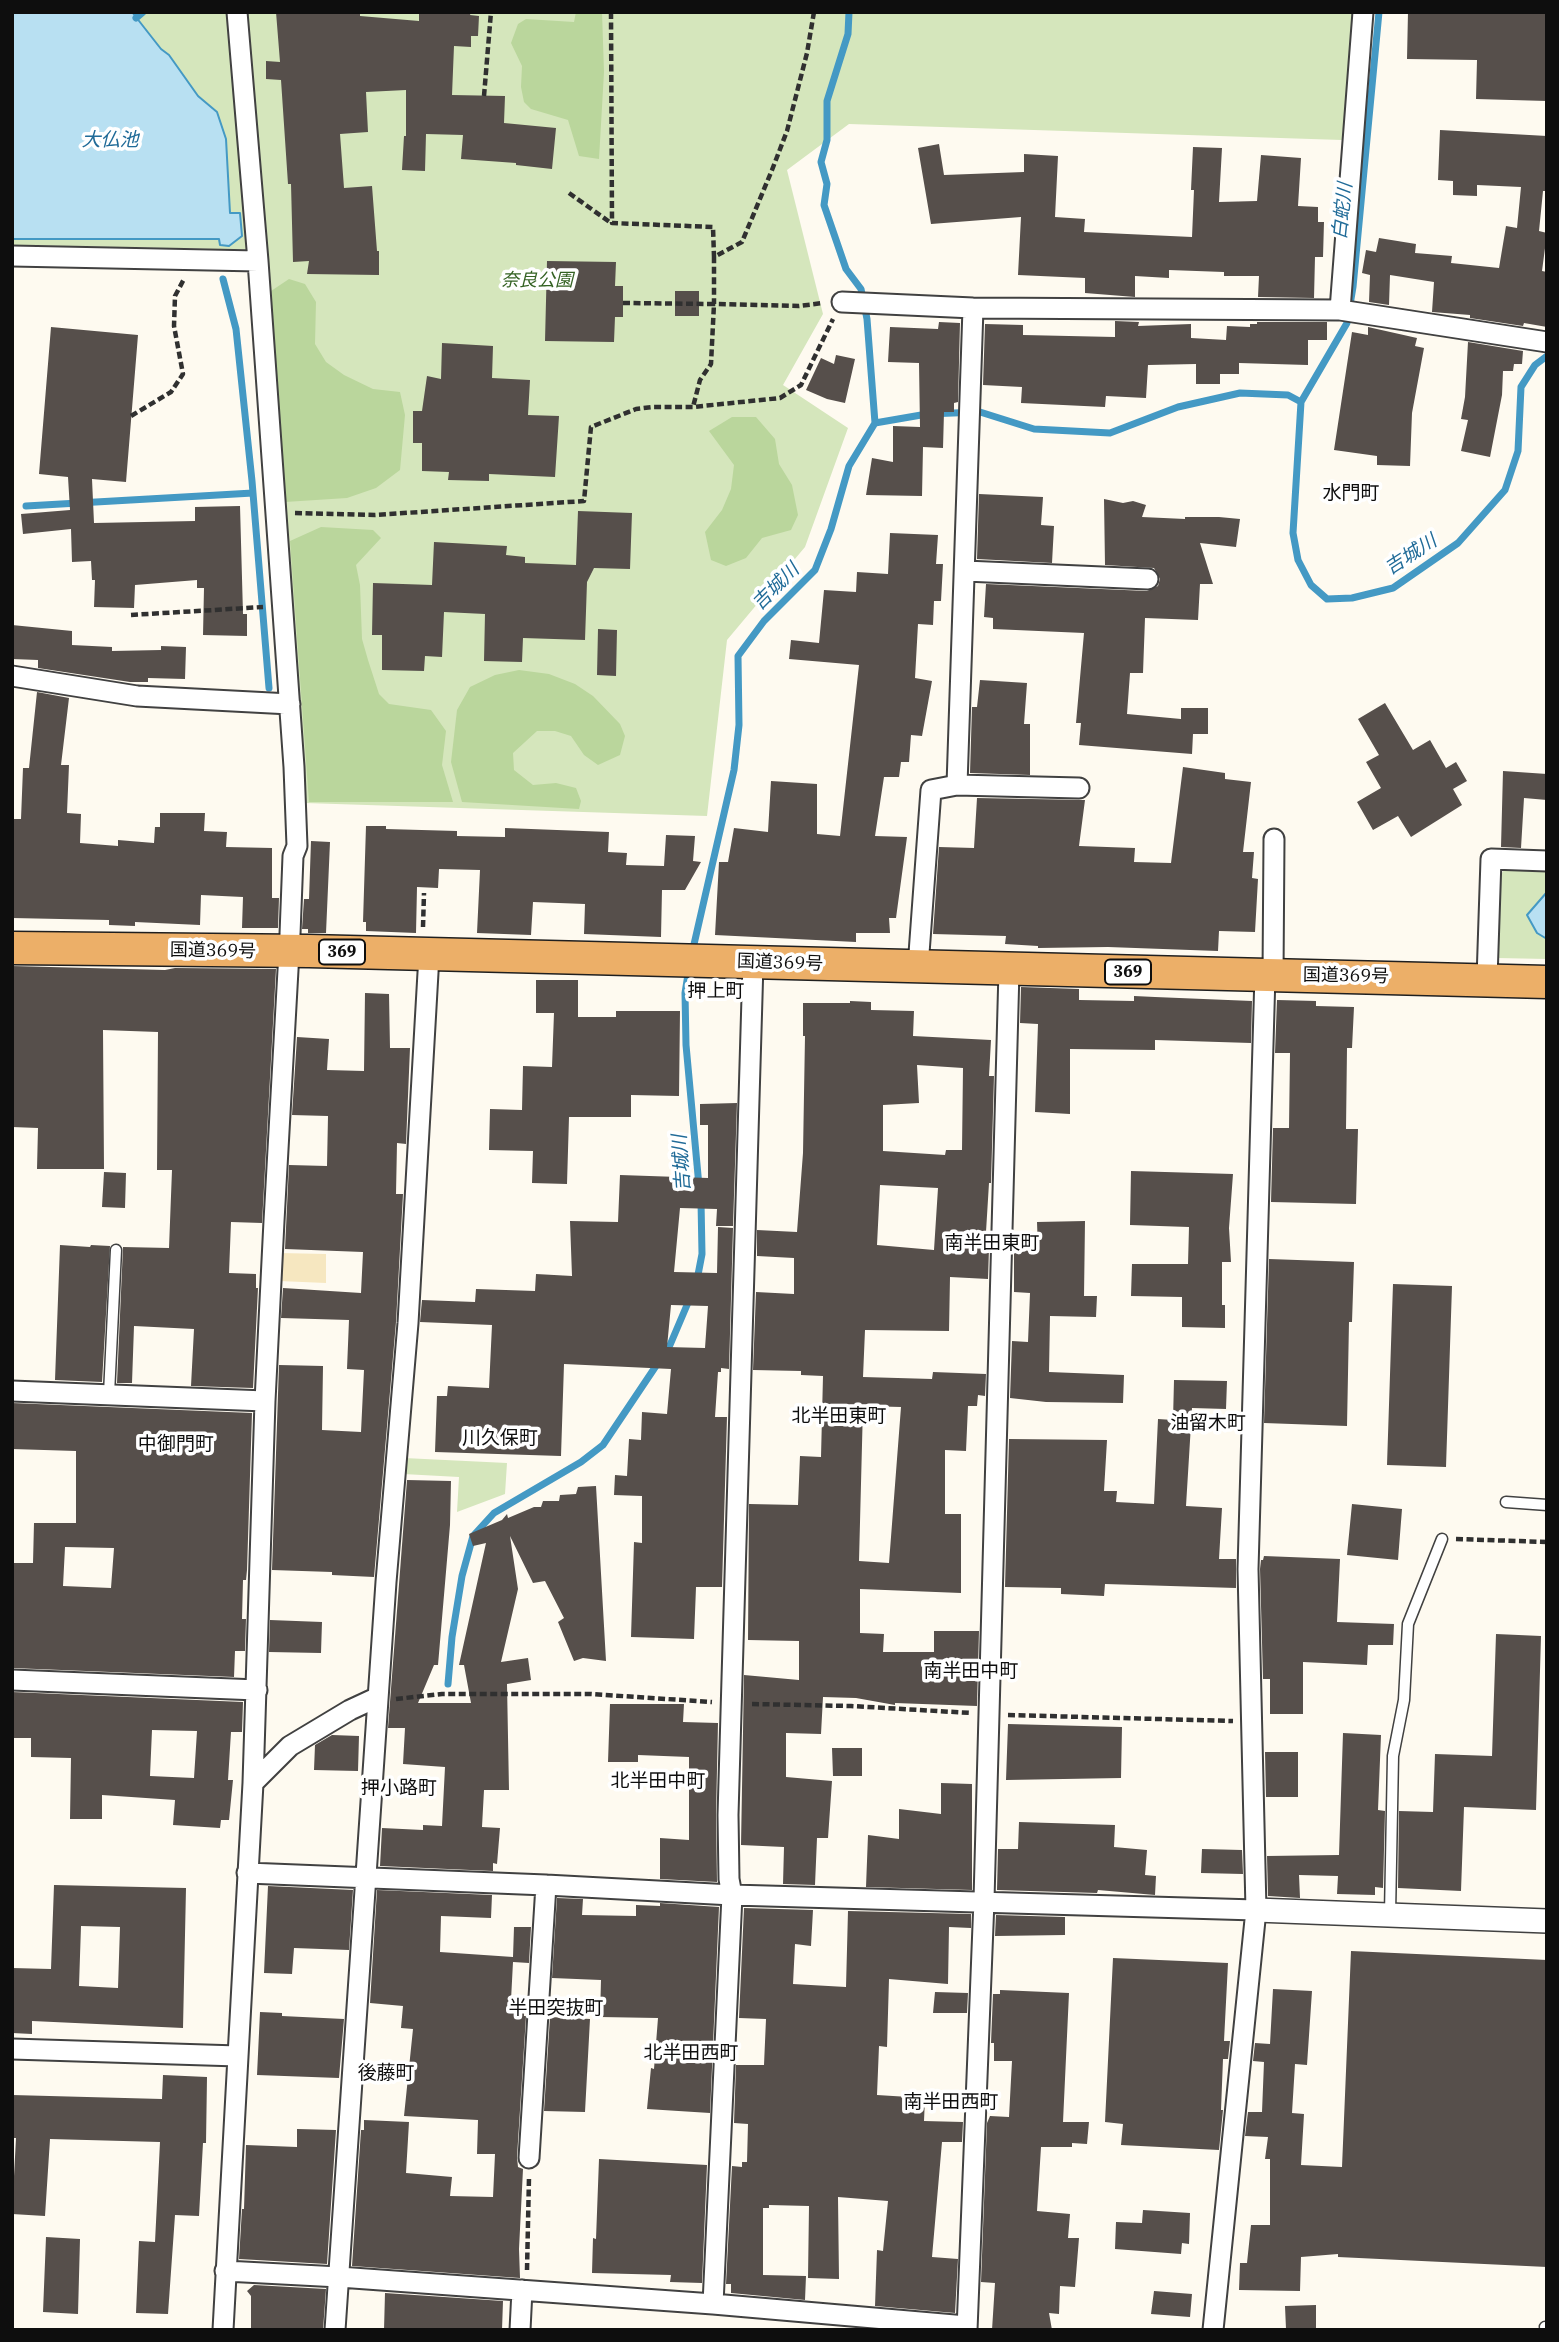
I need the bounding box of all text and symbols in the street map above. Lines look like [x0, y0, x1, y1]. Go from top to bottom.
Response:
water label: 大仏池 [82, 130, 138, 152]
water label: 白蛇川 [1329, 181, 1357, 241]
park label: 奈良公園 [501, 270, 573, 292]
district label: 水門町 [1323, 483, 1379, 505]
water label: 吉城川 [1381, 530, 1441, 580]
water label: 吉城川 [748, 559, 804, 615]
street label: 国道369号 [170, 939, 256, 963]
road number: 369 [319, 940, 365, 964]
street label: 国道369号 [736, 951, 824, 975]
road number: 369 [1105, 960, 1151, 984]
street label: 国道369号 [1303, 964, 1389, 988]
district label: 押上町 [688, 981, 744, 1003]
water label: 吉城川 [669, 1134, 695, 1192]
district label: 南半田東町 [945, 1233, 1039, 1255]
district label: 北半田東町 [792, 1406, 886, 1428]
district label: 油留木町 [1170, 1413, 1246, 1435]
district label: 川久保町 [462, 1428, 538, 1450]
district label: 中御門町 [138, 1434, 214, 1456]
district label: 南半田中町 [924, 1661, 1018, 1683]
district label: 北半田中町 [611, 1771, 705, 1793]
district label: 押小路町 [361, 1778, 437, 1800]
district label: 半田突抜町 [509, 1998, 603, 2020]
district label: 北半田西町 [644, 2043, 738, 2065]
district label: 後藤町 [358, 2063, 414, 2085]
district label: 南半田西町 [904, 2092, 998, 2114]

